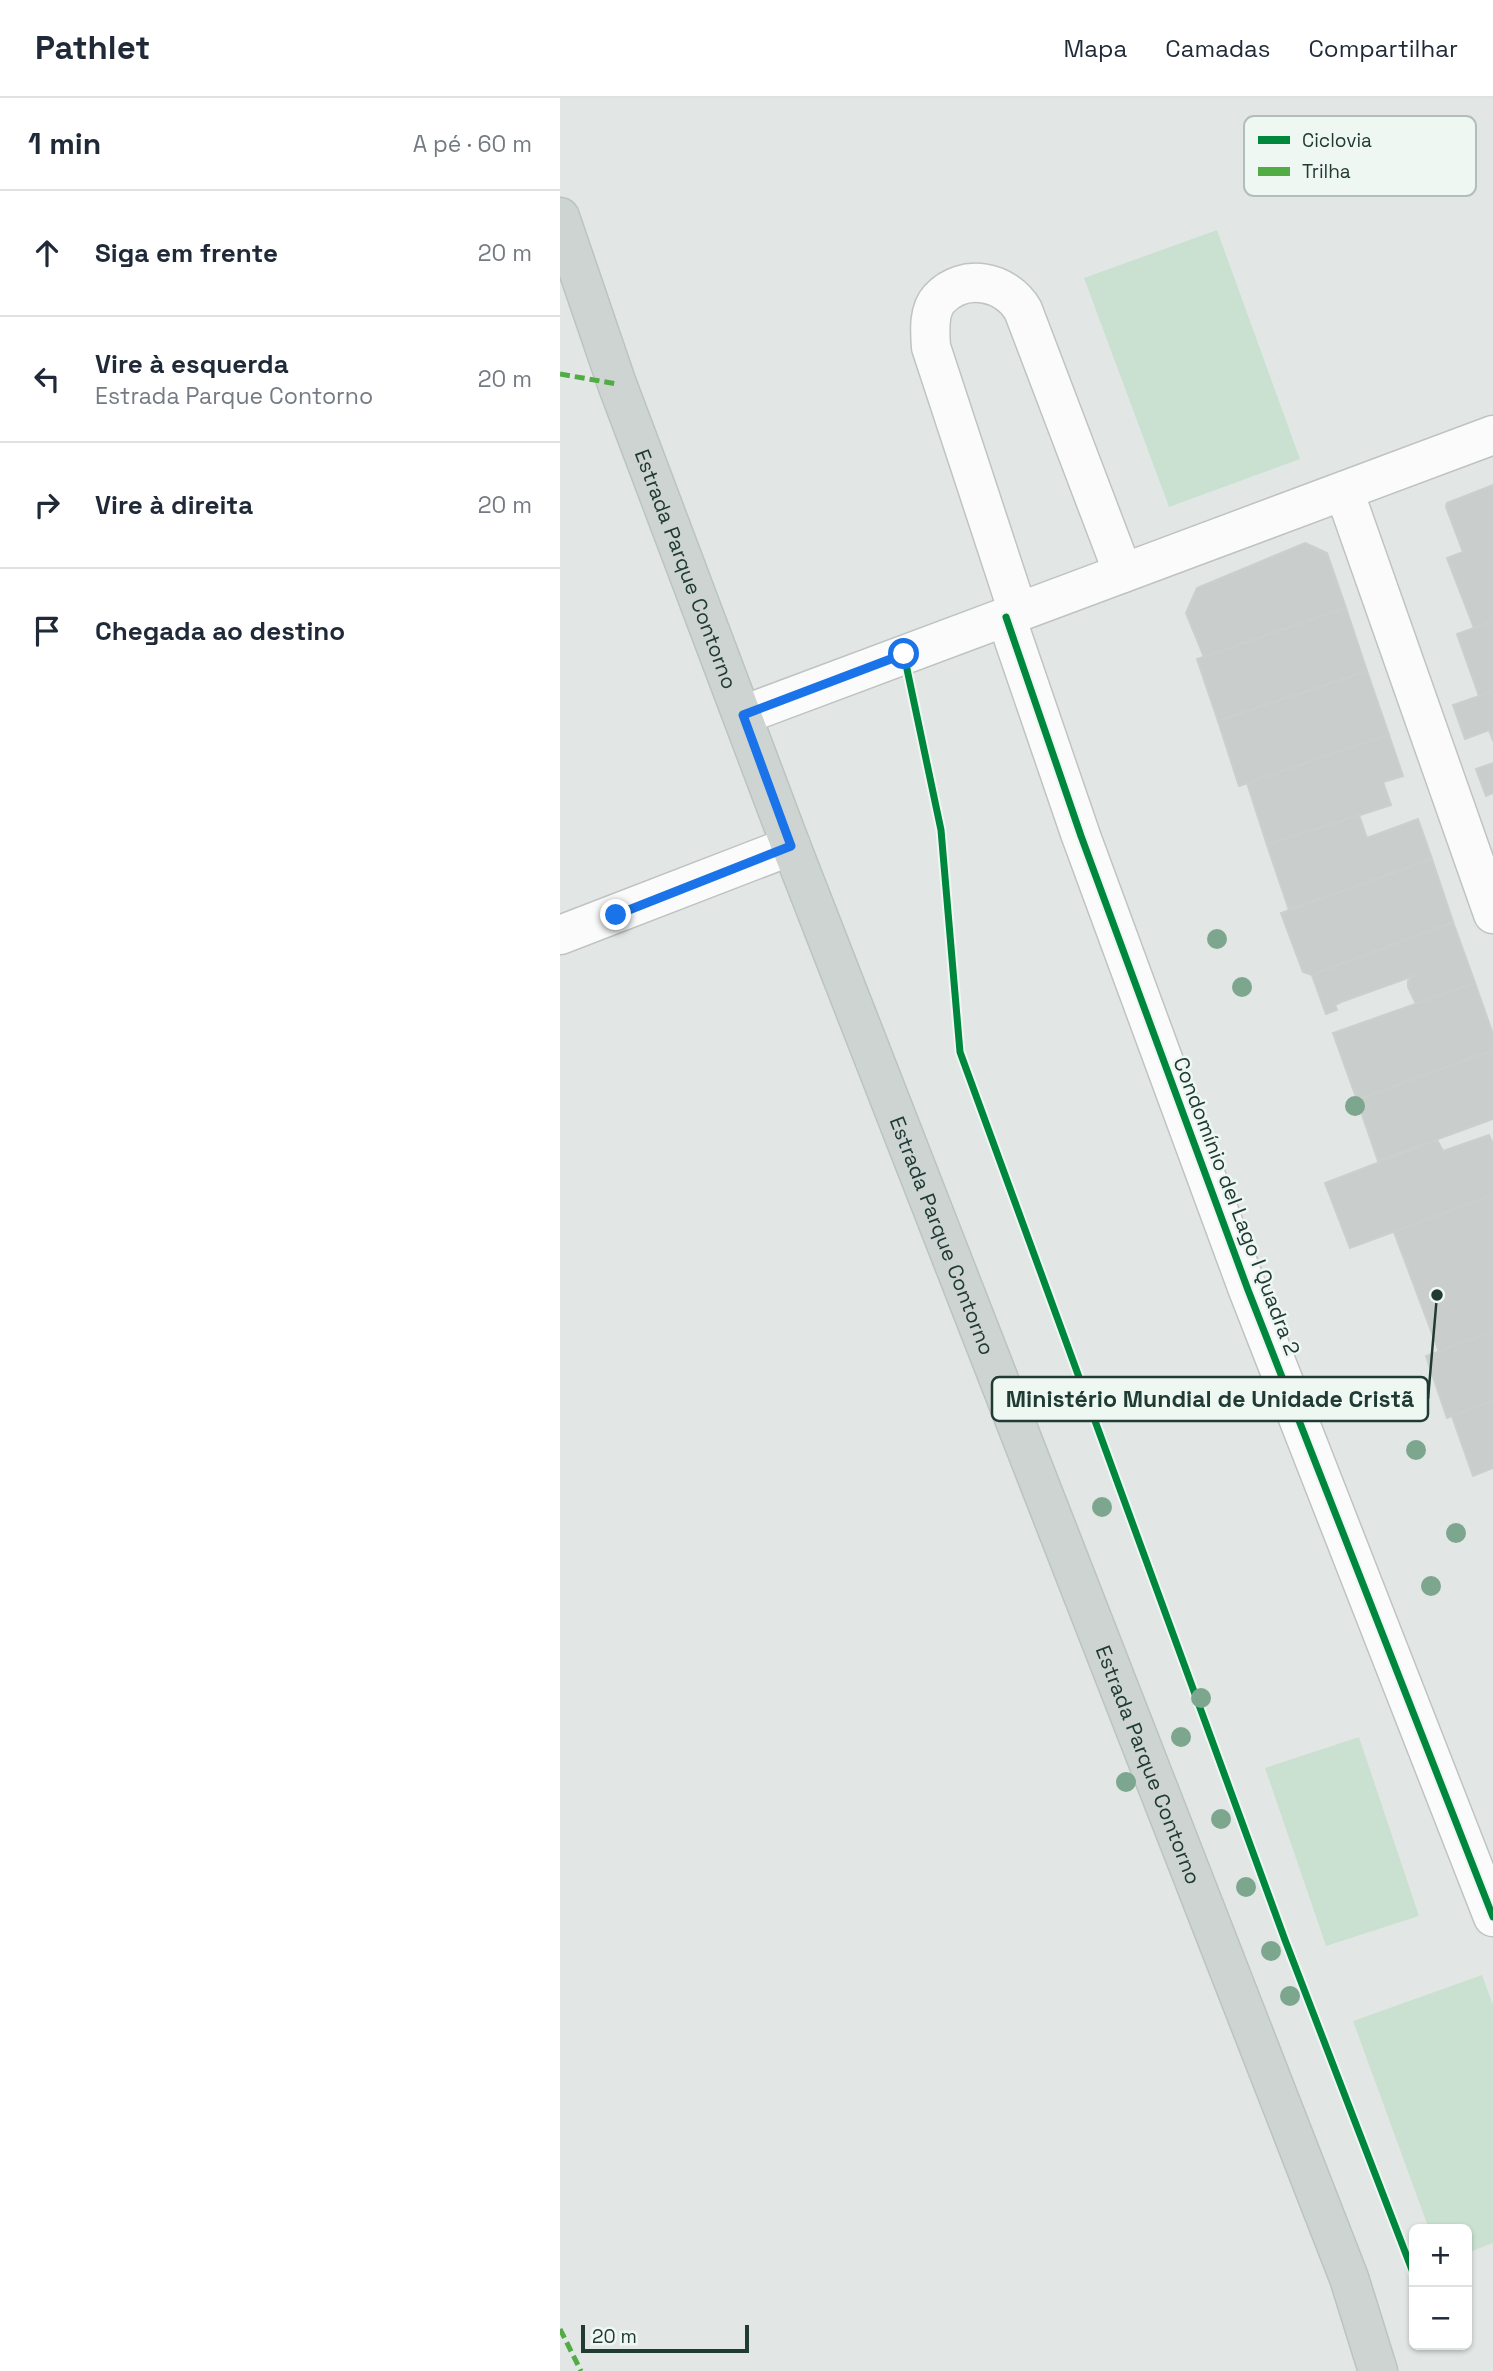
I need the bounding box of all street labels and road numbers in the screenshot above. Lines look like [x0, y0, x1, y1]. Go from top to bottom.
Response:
street label: Estrada Parque Contorno [629, 445, 744, 693]
street label: Condomínio del Lago I Quadra 2 [1168, 1053, 1306, 1359]
street label: Estrada Parque Contorno [884, 1112, 1001, 1359]
street label: Estrada Parque Contorno [1090, 1641, 1208, 1888]

